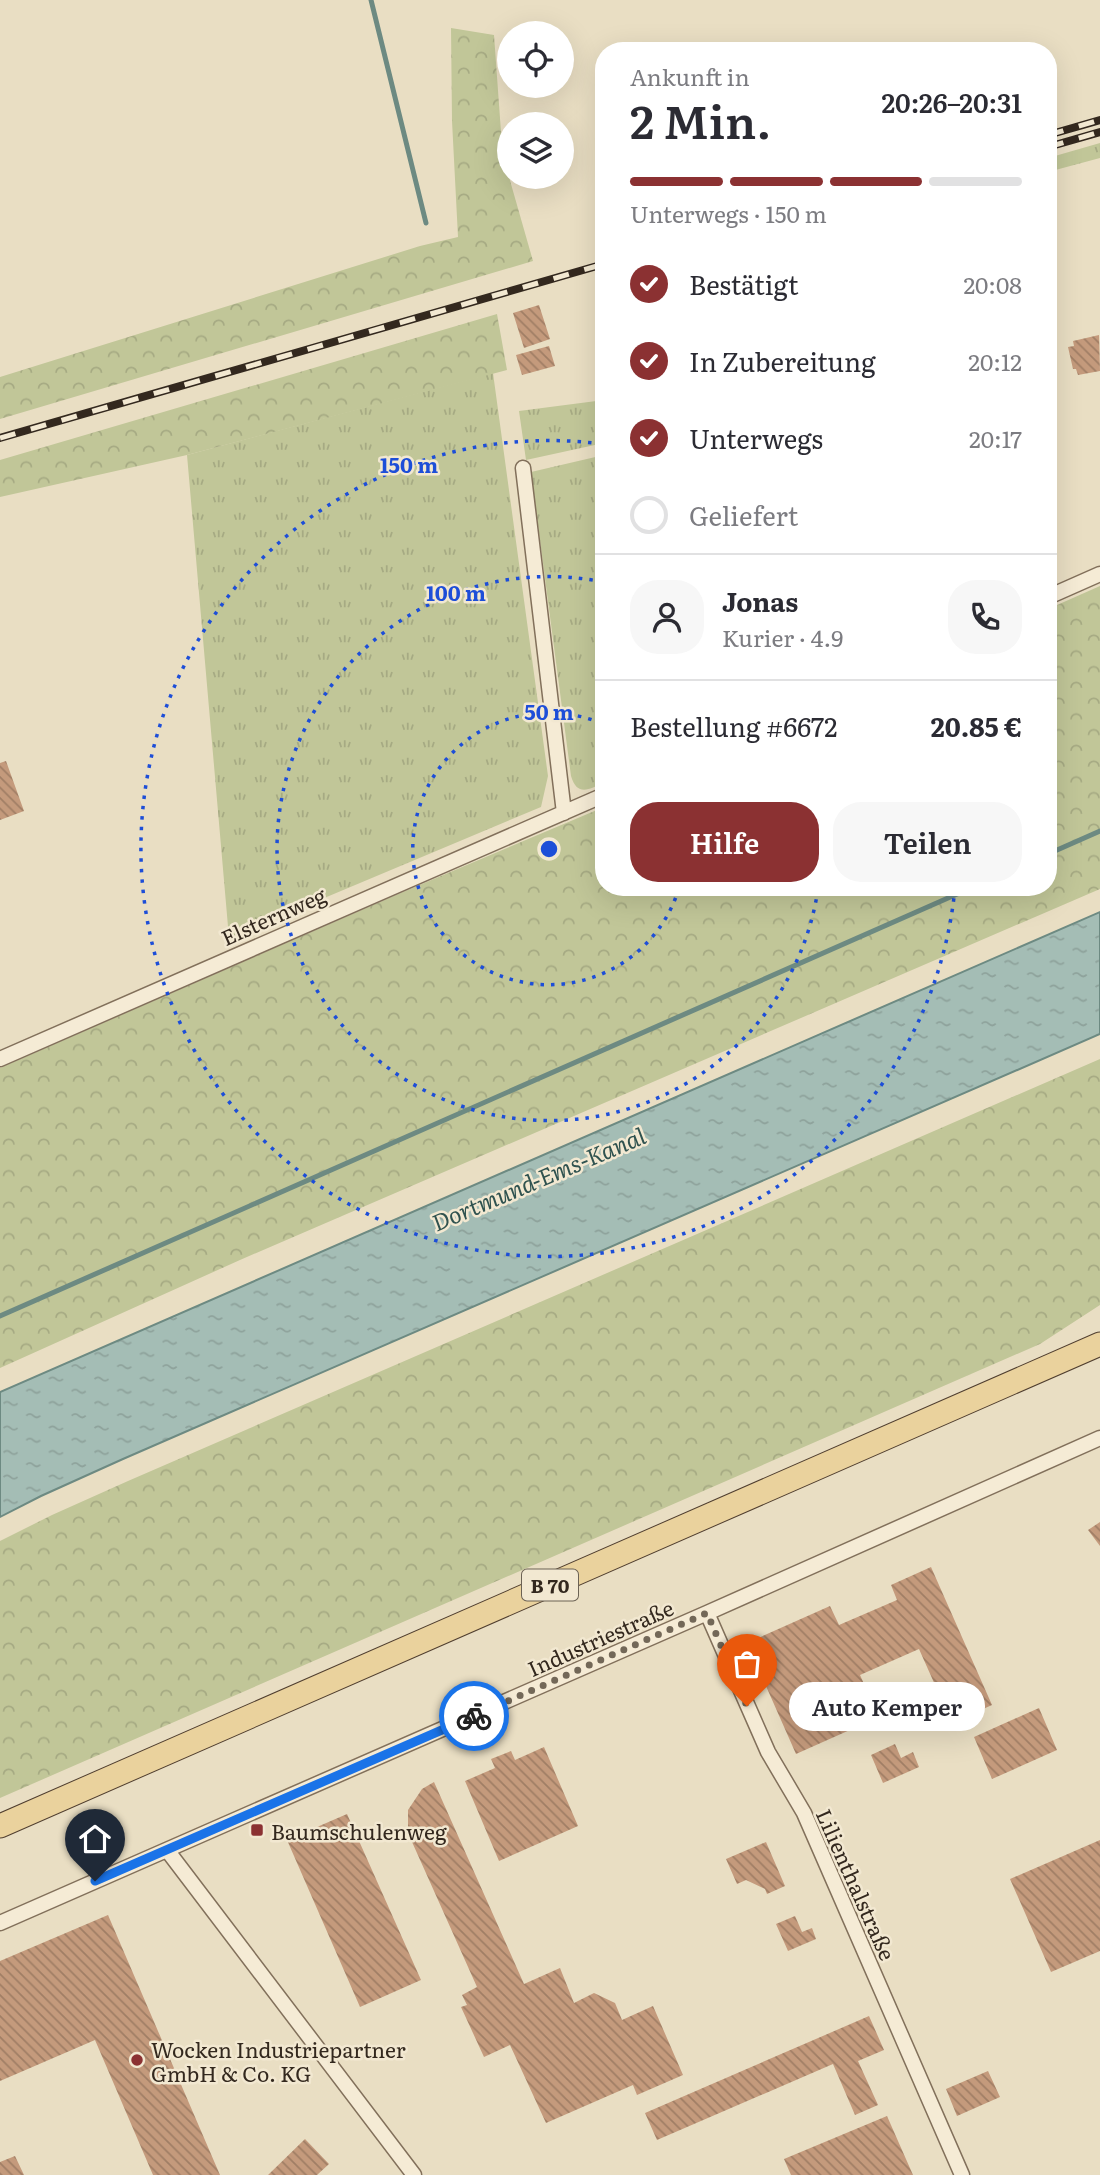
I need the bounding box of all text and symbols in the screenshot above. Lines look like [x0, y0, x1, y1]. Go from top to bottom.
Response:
map controls [497, 21, 574, 189]
button: locate [497, 21, 574, 98]
text: Ankunft in [630, 59, 750, 93]
text: 20:26–20:31 [881, 82, 1022, 121]
text: 2 Min. [630, 85, 771, 153]
button: layers [497, 112, 574, 189]
text: Unterwegs · 150 m [630, 196, 827, 230]
text: Bestätigt [689, 264, 798, 303]
icon: check [630, 265, 668, 303]
text: 20:08 [963, 267, 1022, 301]
text: In Zubereitung [689, 341, 876, 380]
icon: check [630, 342, 668, 380]
text: 20:12 [968, 344, 1022, 378]
text: Unterwegs [689, 418, 823, 457]
icon: check [630, 419, 668, 457]
text: 20:17 [969, 421, 1022, 455]
text: 150 m [380, 448, 438, 479]
text: Geliefert [689, 495, 798, 534]
text: 100 m [426, 576, 486, 607]
button: person [630, 580, 704, 654]
button: phone [948, 580, 1022, 654]
text: Jonas [722, 581, 798, 620]
text: Kurier · 4.9 [722, 620, 843, 654]
text: 50 m [524, 695, 574, 726]
text: Bestellung #6672 [630, 706, 837, 745]
text: 20.85 € [931, 706, 1022, 745]
button: Hilfe [630, 802, 819, 882]
button: Teilen [833, 802, 1022, 882]
centre of rings [537, 837, 561, 861]
street label: Elsternweg [216, 878, 331, 952]
water label: Dortmund-Ems-Kanal [426, 1117, 651, 1238]
road number: B 70 [522, 1569, 578, 1600]
street label: Industriestraße [522, 1591, 678, 1683]
pin [717, 1634, 777, 1706]
icon: bag [728, 1645, 766, 1683]
courier [439, 1681, 509, 1751]
callout: Auto Kemper [789, 1682, 985, 1730]
text: Auto Kemper [812, 1689, 962, 1723]
icon: bike [455, 1697, 493, 1735]
street label: Lilienthalstraße [810, 1803, 904, 1965]
pin [65, 1809, 125, 1881]
place label: Baumschulenweg [271, 1815, 447, 1846]
icon: home [76, 1820, 114, 1858]
marker: Baumschulenweg [249, 1822, 265, 1838]
place label: Wocken Industriepartner GmbH & Co. KG [151, 2033, 406, 2088]
marker: Wocken Industriepartner GmbH & Co. KG [129, 2052, 145, 2068]

